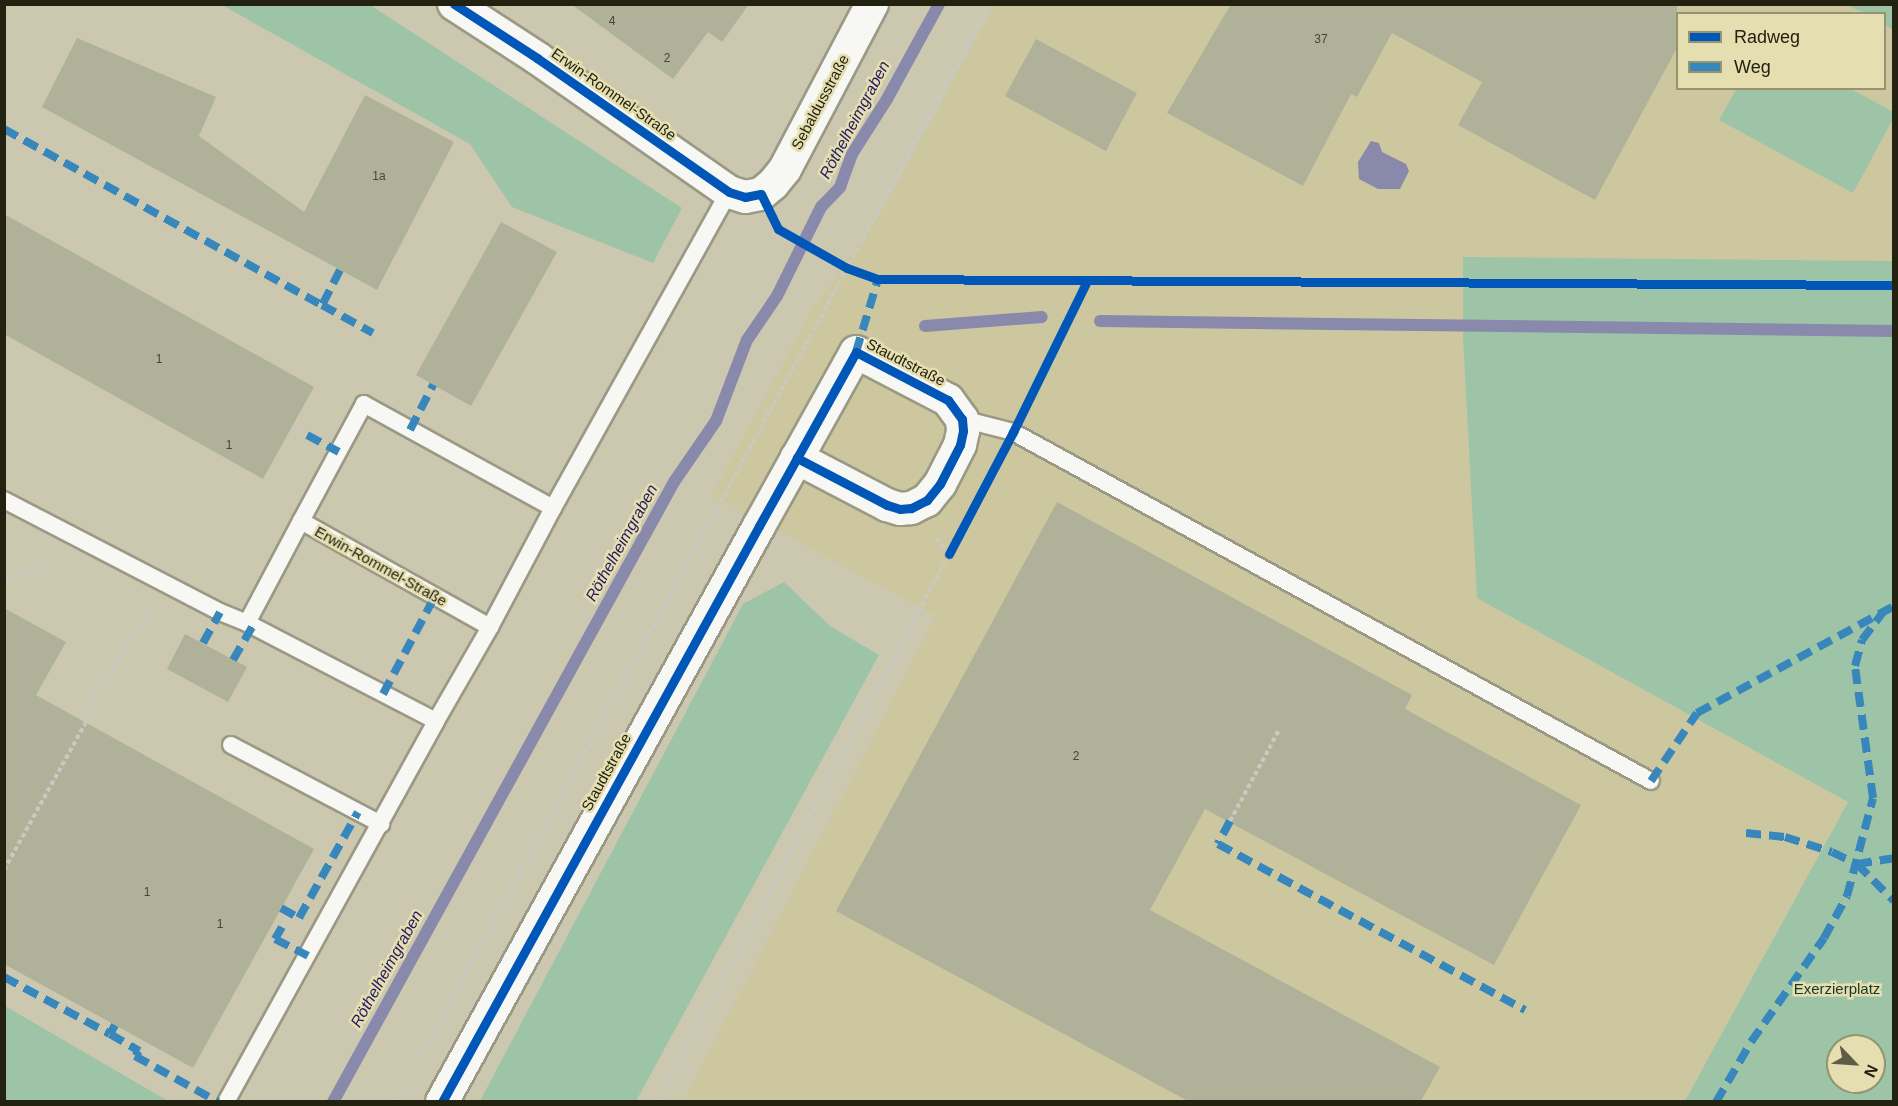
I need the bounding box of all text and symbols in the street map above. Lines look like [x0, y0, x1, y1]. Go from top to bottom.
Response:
legend [1676, 12, 1886, 90]
house number: 4 [609, 15, 615, 29]
text: Radweg [1734, 27, 1800, 47]
house number: 37 [1314, 33, 1328, 47]
street label: Erwin-Rommel-Straße [548, 44, 680, 144]
street label: Sebaldusstraße [787, 51, 853, 153]
house number: 2 [664, 52, 670, 66]
text: Weg [1734, 57, 1771, 77]
water label: Röthelheimgraben [816, 58, 894, 182]
house number: 1a [372, 170, 386, 184]
street label: Staudtstraße [864, 334, 948, 390]
house number: 1 [156, 353, 162, 367]
house number: 1 [226, 439, 232, 453]
water label: Röthelheimgraben [582, 481, 662, 605]
street label: Erwin-Rommel-Straße [312, 522, 450, 610]
street label: Staudtstraße [577, 730, 635, 814]
house number: 2 [1073, 750, 1079, 764]
house number: 1 [144, 886, 150, 900]
water label: Röthelheimgraben [347, 907, 427, 1031]
house number: 1 [217, 918, 223, 932]
park label: Exerzierplatz [1794, 980, 1880, 998]
north arrow [1826, 1034, 1886, 1094]
text: N [1861, 1062, 1881, 1080]

